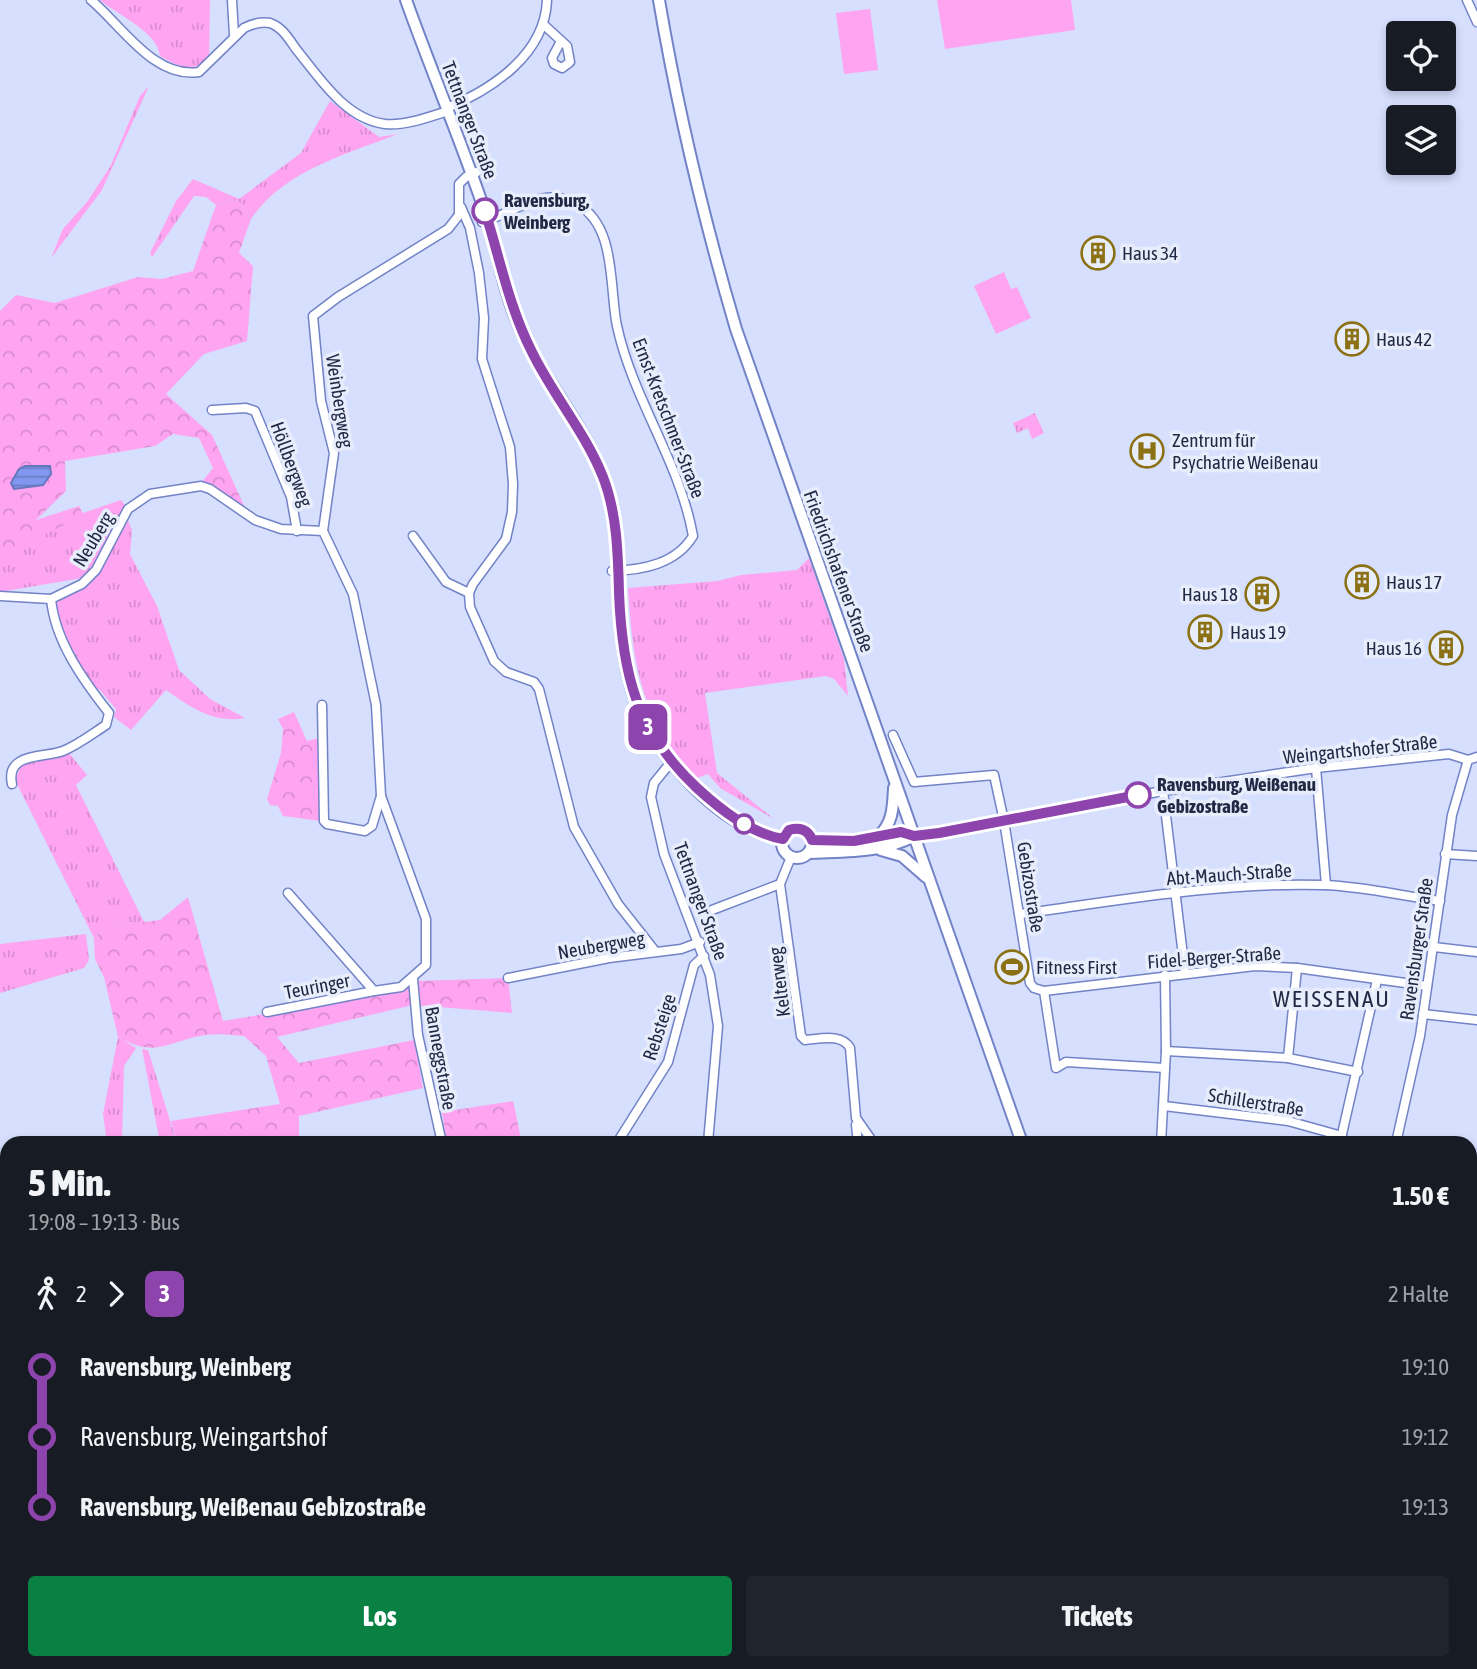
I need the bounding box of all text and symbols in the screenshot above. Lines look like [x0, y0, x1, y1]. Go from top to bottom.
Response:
map controls [1386, 21, 1456, 175]
button: locate [1386, 21, 1456, 91]
street label: Tettnanger Straße [438, 58, 502, 182]
button: layers [1386, 105, 1456, 175]
place label: Ravensburg, Weinberg [503, 189, 590, 233]
marker: Ravensburg, Weinberg [472, 198, 498, 224]
building icon: Haus 34 [1079, 234, 1117, 272]
place label: Haus 34 [1122, 242, 1178, 264]
building icon: Haus 42 [1333, 320, 1371, 358]
place label: Haus 42 [1376, 328, 1432, 350]
street label: Ernst-Kretschmer-Straße [628, 335, 710, 501]
street label: Weinbergweg [322, 353, 358, 450]
street label: Höllbergweg [266, 419, 318, 510]
place label: Zentrum für Psychatrie Weißenau [1172, 429, 1318, 473]
hospital icon: Zentrum für Psychatrie Weißenau [1128, 432, 1166, 470]
street label: Friedrichshafener Straße [799, 487, 879, 655]
street label: Neuberg [68, 507, 118, 570]
building icon: Haus 17 [1343, 563, 1381, 601]
place label: Haus 17 [1386, 571, 1442, 593]
building icon: Haus 18 [1243, 575, 1281, 613]
place label: Haus 18 [1182, 583, 1238, 605]
building icon: Haus 19 [1186, 613, 1224, 651]
place label: Haus 19 [1230, 621, 1286, 643]
building icon: Haus 16 [1427, 629, 1465, 667]
place label: Haus 16 [1366, 637, 1422, 659]
line badge: 3 [625, 704, 671, 750]
text: 3 [642, 713, 654, 740]
street label: Weingartshofer Straße [1282, 730, 1438, 768]
place label: Ravensburg, Weißenau Gebizostraße [1157, 773, 1316, 817]
marker: Ravensburg, Weißenau Gebizostraße [1125, 782, 1151, 808]
unlabelled marker [734, 814, 754, 834]
street label: Tettnanger Straße [670, 839, 732, 963]
street label: Gebizostraße [1013, 840, 1049, 934]
street label: Abt-Mauch-Straße [1166, 859, 1292, 889]
street label: Ravensburger Straße [1395, 876, 1437, 1022]
street label: Neubergweg [556, 926, 647, 963]
street label: Fidel-Berger-Straße [1146, 941, 1282, 973]
street label: Kelterweg [764, 945, 794, 1018]
sports icon: Fitness First [993, 948, 1031, 986]
place label: Fitness First [1036, 956, 1117, 978]
street label: Teuringer [282, 969, 352, 1003]
district label: WEISSENAU [1273, 986, 1391, 1012]
street label: Rebsteige [638, 991, 680, 1063]
street label: Banneggstraße [421, 1005, 461, 1111]
street label: Schillerstraße [1207, 1084, 1305, 1120]
text: 5 Min. [28, 1161, 110, 1204]
text: 1.50 € [1392, 1181, 1449, 1211]
text: 19:08 – 19:13 · Bus [28, 1209, 180, 1235]
icon: walk [28, 1275, 66, 1313]
icon: forward [97, 1275, 135, 1313]
text: 3 [159, 1280, 170, 1307]
text: 2 [76, 1281, 87, 1307]
text: 2 Halte [1388, 1281, 1449, 1307]
text: Ravensburg, Weinberg [80, 1352, 291, 1382]
text: 19:10 [1402, 1354, 1449, 1380]
text: Ravensburg, Weingartshof [80, 1422, 328, 1452]
text: 19:12 [1402, 1424, 1449, 1450]
text: Ravensburg, Weißenau Gebizostraße [80, 1492, 426, 1522]
text: 19:13 [1402, 1494, 1449, 1520]
button: Los [28, 1576, 732, 1656]
button: Tickets [746, 1576, 1449, 1656]

